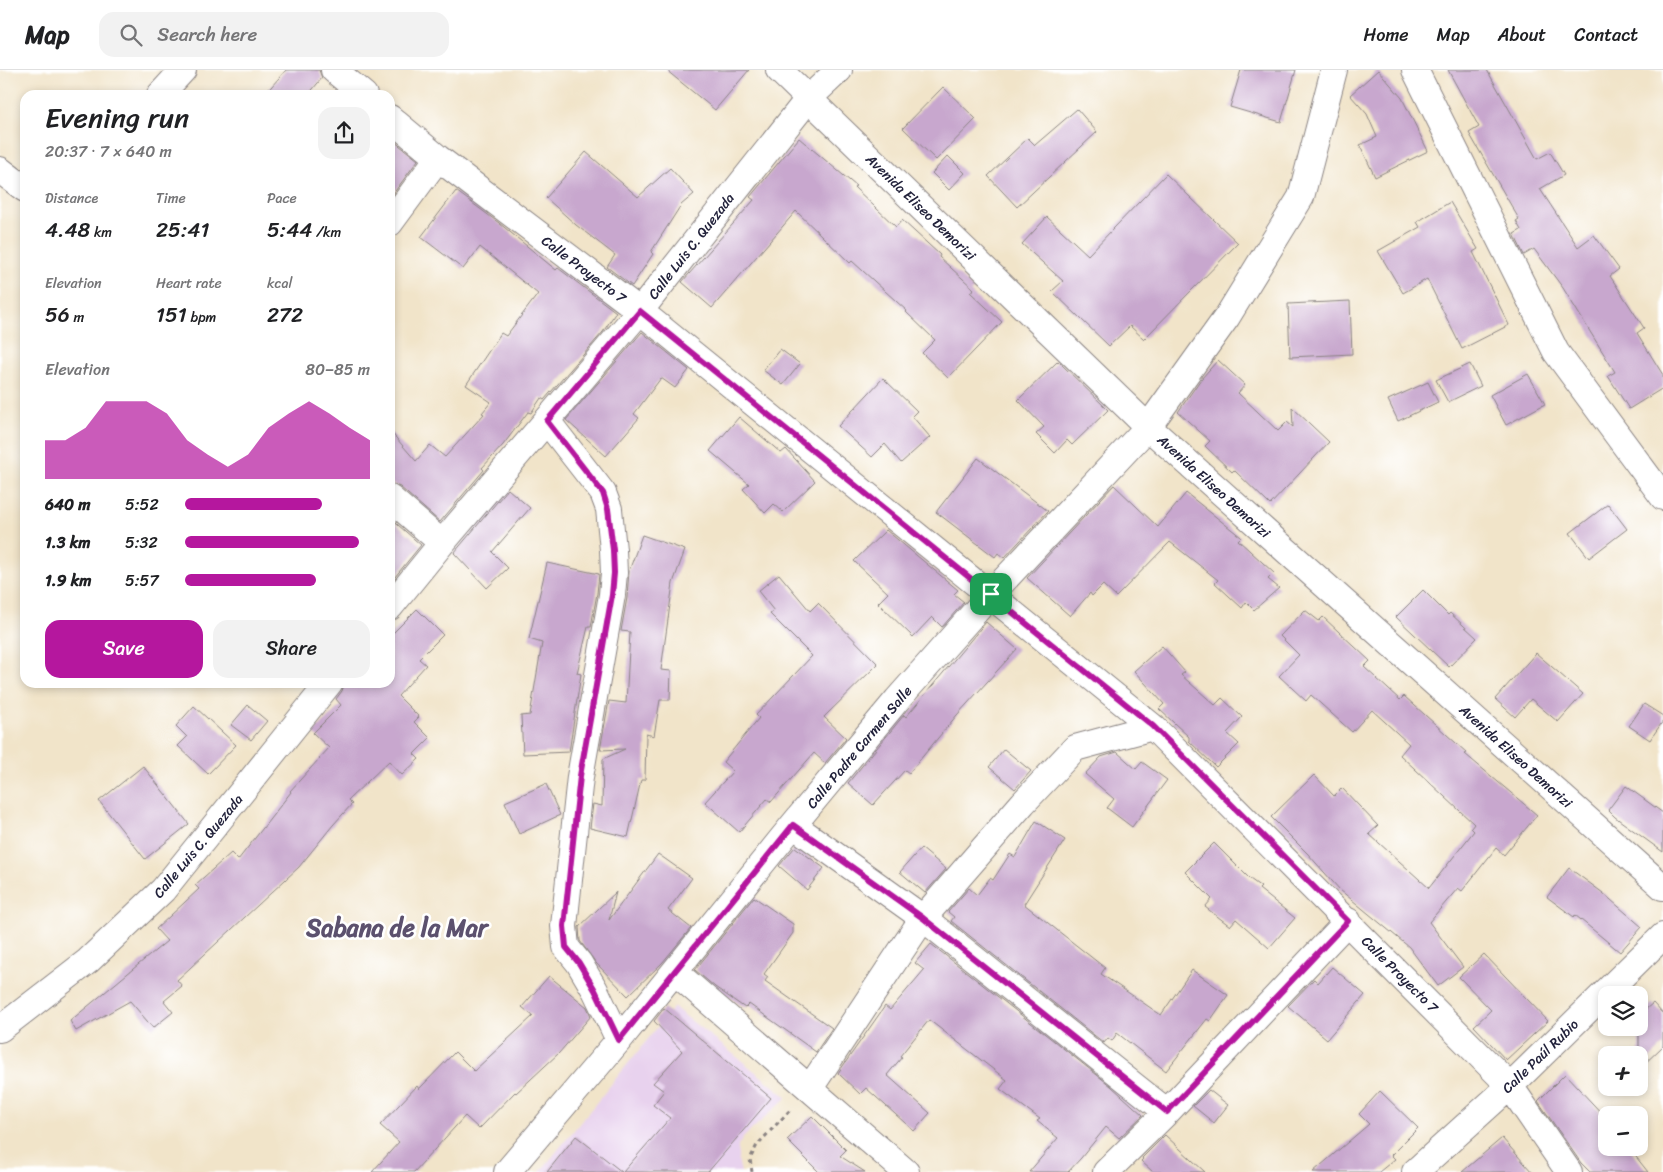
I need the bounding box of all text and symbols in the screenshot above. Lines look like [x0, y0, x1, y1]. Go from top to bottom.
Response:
search box [99, 12, 449, 57]
text: Map [25, 14, 69, 56]
text: Search here [157, 18, 257, 51]
text: Home [1364, 19, 1409, 51]
text: Map [1437, 19, 1470, 51]
text: About [1498, 19, 1546, 51]
text: Contact [1574, 19, 1638, 51]
icon: search [117, 21, 145, 49]
text: Evening run [45, 93, 189, 142]
button: share [318, 107, 370, 159]
text: 20:37 · 7 × 640 m [45, 137, 172, 166]
street label: Avenida Eliseo Demorizi [859, 147, 983, 268]
text: Distance [45, 186, 98, 211]
text: Time [156, 186, 186, 211]
text: Pace [267, 186, 297, 211]
street label: Calle Luis C. Quezada [642, 187, 741, 305]
text: 4.48 [45, 211, 90, 249]
text: 25:41 [156, 211, 209, 249]
text: 5:44 [267, 211, 312, 249]
text: km [90, 220, 112, 245]
text: /km [312, 220, 341, 245]
street label: Calle Proyecto 7 [536, 229, 632, 310]
text: Elevation [45, 271, 102, 296]
text: Heart rate [156, 271, 222, 296]
text: kcal [267, 271, 292, 296]
text: 56 [45, 296, 70, 334]
text: 151 [156, 296, 187, 334]
text: 272 [267, 296, 303, 334]
text: m [70, 305, 84, 330]
text: bpm [187, 305, 216, 330]
text: Elevation [45, 355, 110, 384]
text: 80–85 m [305, 355, 370, 384]
street label: Avenida Eliseo Demorizi [1150, 428, 1277, 545]
text: 640 m [45, 490, 91, 519]
text: 5:52 [125, 490, 159, 519]
text: 1.3 km [45, 528, 90, 557]
text: 5:32 [125, 528, 158, 557]
text: 1.9 km [45, 566, 91, 595]
text: 5:57 [125, 566, 159, 595]
pin [970, 573, 1012, 615]
icon: arrive [977, 580, 1005, 608]
button: Save [45, 620, 203, 678]
button: Share [213, 620, 370, 678]
street label: Calle Padre Carmen Salle [800, 680, 919, 815]
street label: Avenida Eliseo Demorizi [1452, 698, 1579, 815]
street label: Calle Luis C. Quezada [147, 789, 250, 904]
district label: Sabana de la Mar [305, 907, 490, 949]
street label: Calle Proyecto 7 [1355, 930, 1445, 1020]
map controls [1598, 986, 1648, 1156]
button: layers [1598, 986, 1648, 1036]
street label: Calle Paúl Rubio [1496, 1013, 1585, 1100]
button: + [1598, 1046, 1648, 1096]
button: − [1598, 1106, 1648, 1156]

